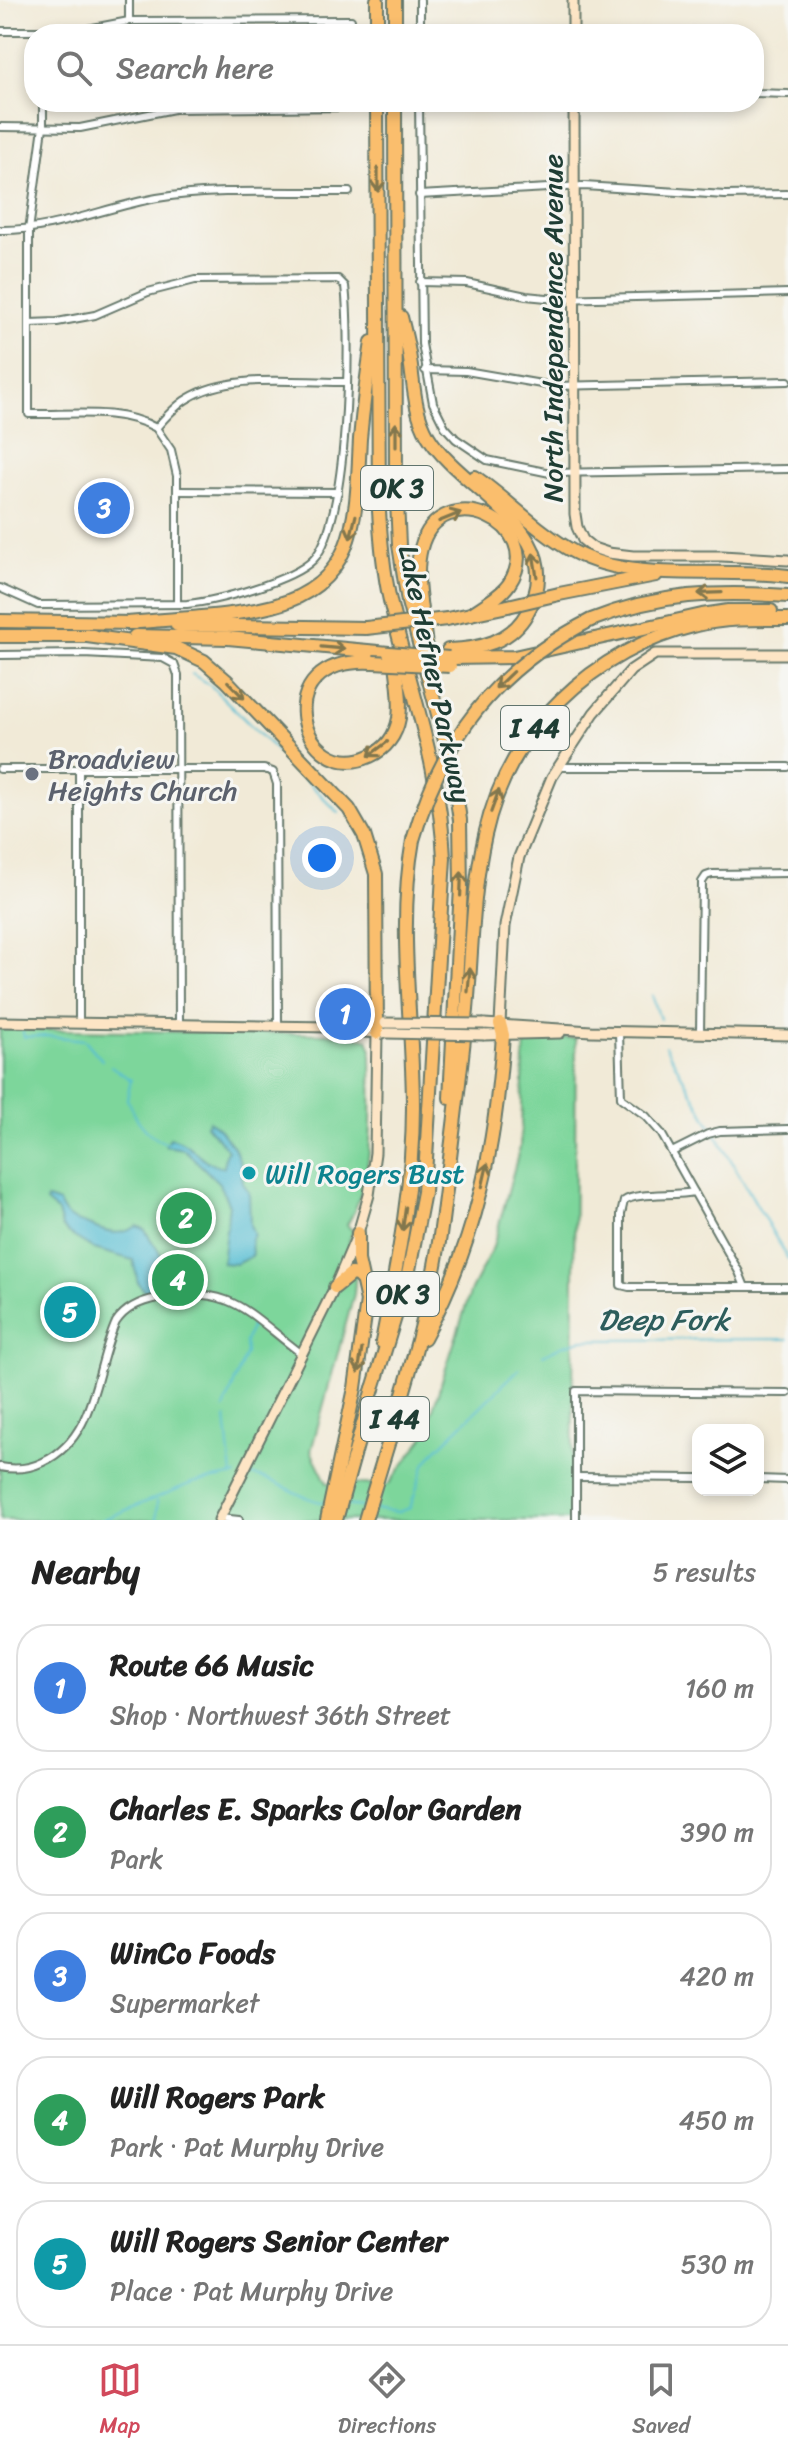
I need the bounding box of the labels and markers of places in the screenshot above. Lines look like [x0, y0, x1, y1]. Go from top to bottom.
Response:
pin: 3 [78, 478, 130, 538]
place label: Broadview Heights Church [48, 734, 237, 815]
marker: Broadview Heights Church [23, 765, 41, 783]
pin: 1 [319, 984, 371, 1044]
place label: Will Rogers Bust [265, 1149, 464, 1198]
marker: Will Rogers Bust [240, 1164, 258, 1182]
pin: 2 [160, 1188, 212, 1248]
pin: 4 [152, 1250, 204, 1310]
pin: 5 [44, 1282, 96, 1342]

